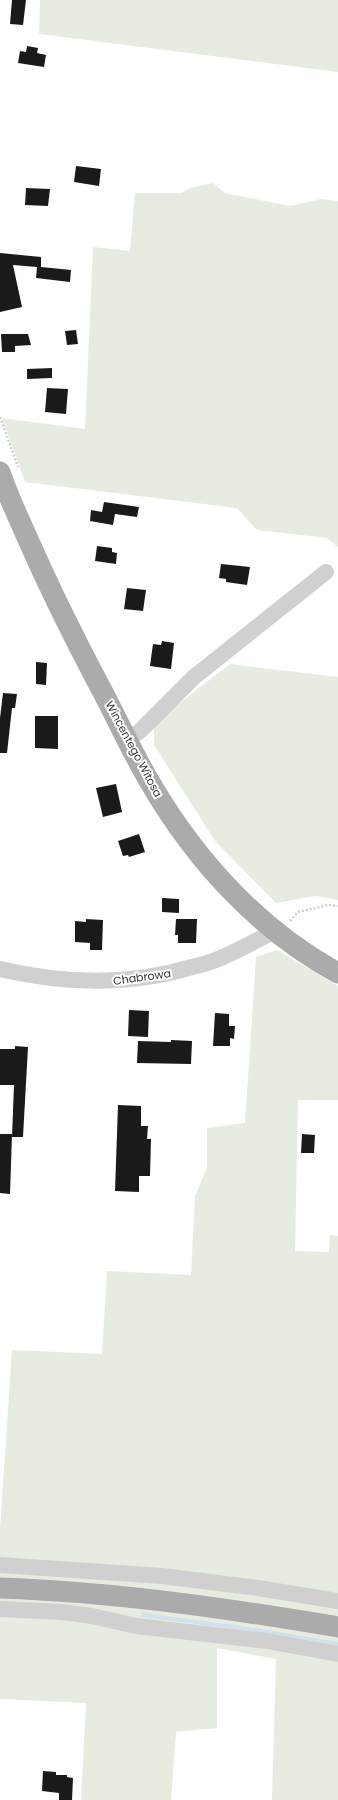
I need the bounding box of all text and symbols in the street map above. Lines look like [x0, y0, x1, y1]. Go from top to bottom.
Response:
street label: Wincentego Witosa [102, 698, 166, 800]
street label: Chabrowa [112, 965, 172, 989]

